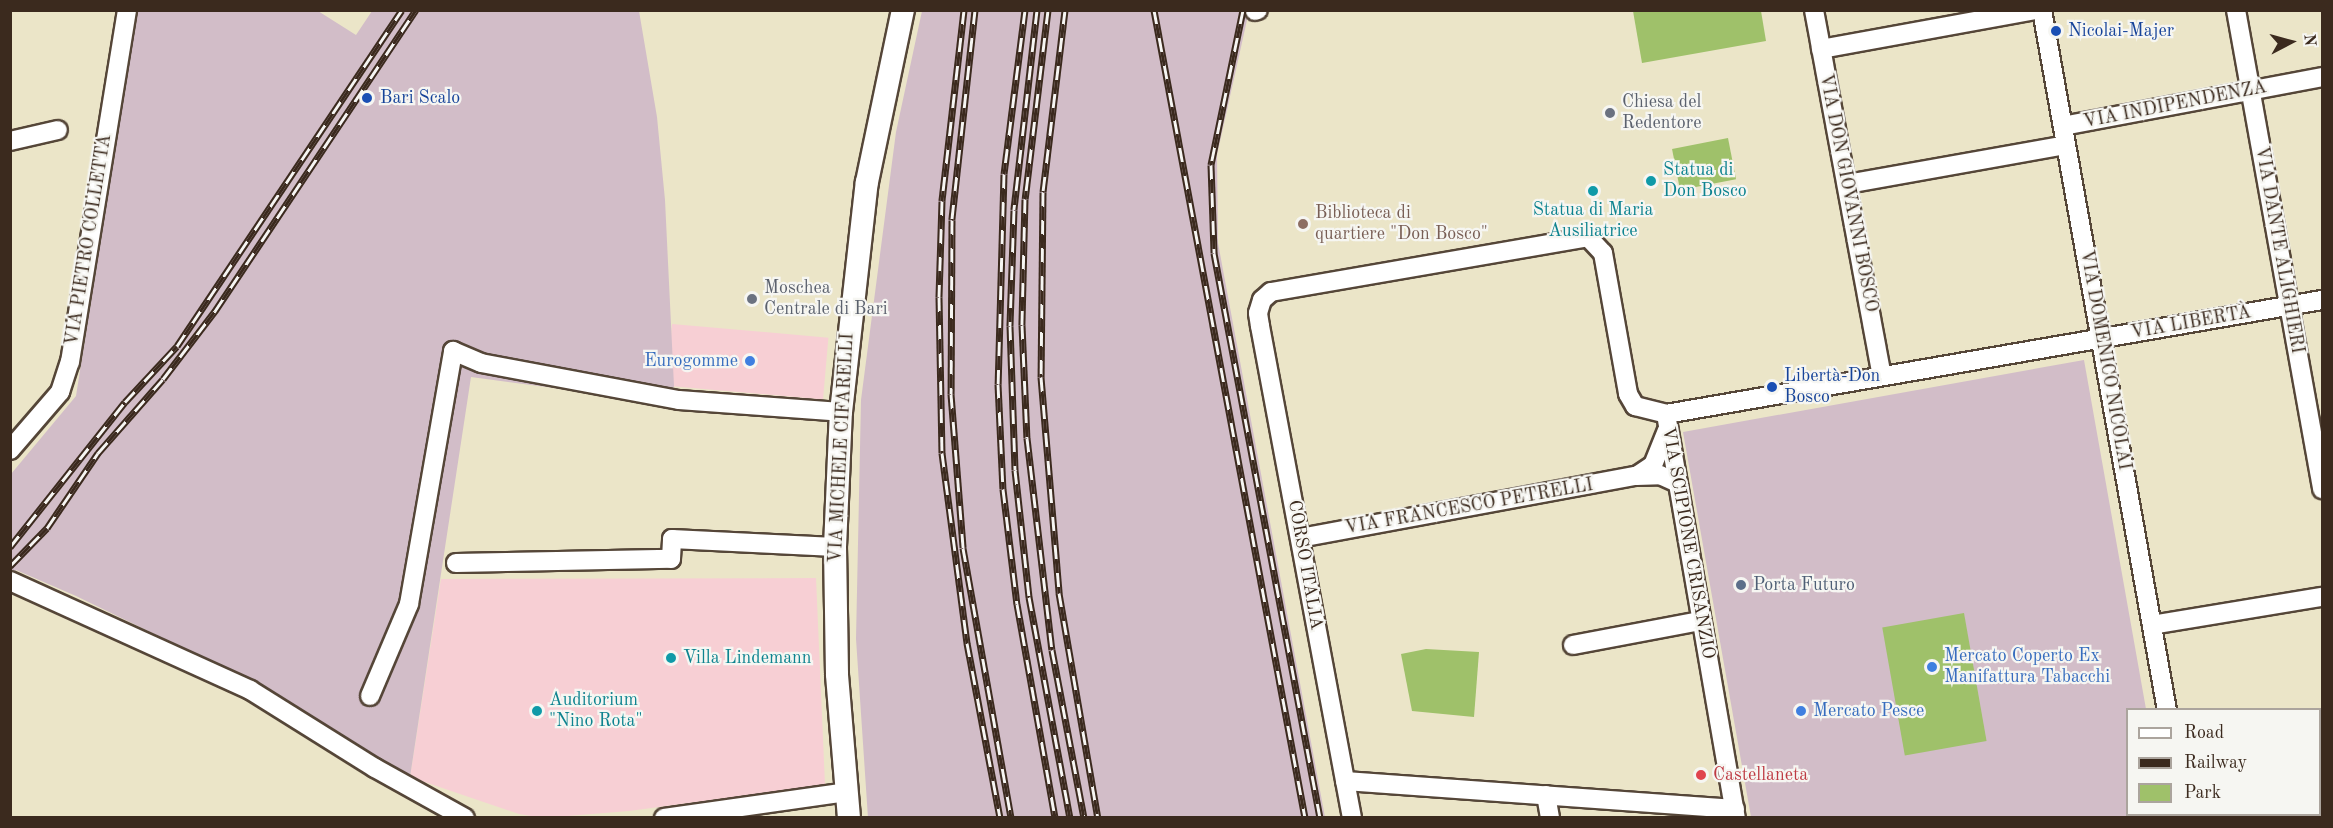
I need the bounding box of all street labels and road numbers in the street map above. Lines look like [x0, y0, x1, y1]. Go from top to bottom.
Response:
street label: VIA DON GIOVANNI BOSCO [1814, 72, 1882, 314]
street label: VIA INDIPENDENZA [2082, 77, 2268, 133]
street label: VIA PIETRO COLLETTA [62, 133, 116, 347]
street label: VIA DANTE ALIGHIERI [2250, 145, 2308, 355]
street label: VIA DOMENICO NICOLAI [2075, 248, 2135, 472]
street label: VIA LIBERTÀ [2129, 302, 2253, 344]
street label: VIA MICHELE CIFARELLI [825, 333, 859, 563]
street label: VIA SCIPIONE CRISANZIO [1657, 425, 1719, 661]
street label: VIA FRANCESCO PETRELLI [1343, 475, 1595, 539]
street label: CORSO ITALIA [1283, 498, 1327, 632]

